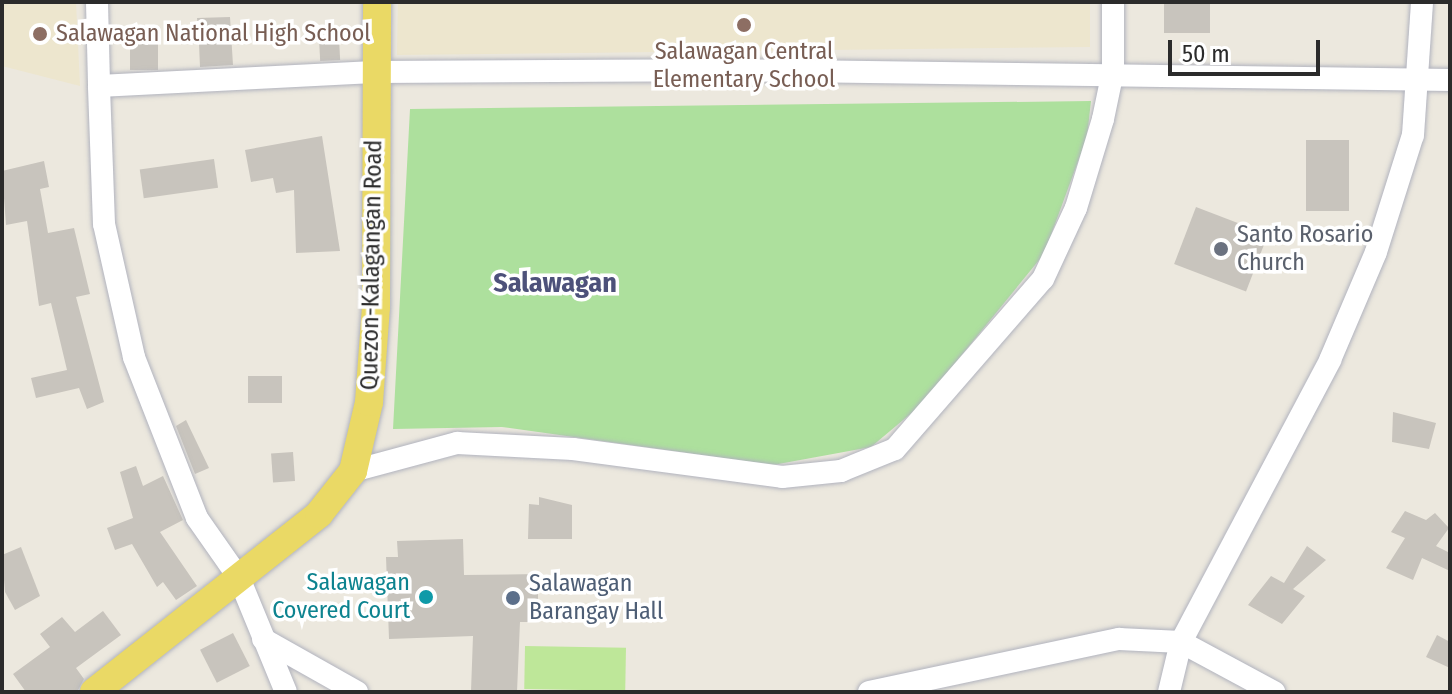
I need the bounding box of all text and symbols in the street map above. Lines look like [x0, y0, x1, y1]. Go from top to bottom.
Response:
marker: Salawagan Central Elementary School [735, 16, 753, 34]
place label: Salawagan National High School [56, 20, 371, 48]
scale bar [1172, 24, 1324, 74]
marker: Salawagan National High School [31, 25, 49, 43]
place label: Salawagan Central Elementary School [653, 38, 835, 94]
text: 50 m [1182, 40, 1230, 68]
street label: Quezon-Kalagangan Road [355, 140, 389, 390]
place label: Santo Rosario Church [1237, 221, 1373, 277]
marker: Santo Rosario Church [1212, 240, 1230, 258]
district label: Salawagan [493, 266, 617, 300]
place label: Salawagan Covered Court [272, 569, 410, 625]
place label: Salawagan Barangay Hall [529, 570, 663, 626]
marker: Salawagan Covered Court [417, 588, 435, 606]
marker: Salawagan Barangay Hall [504, 589, 522, 607]

